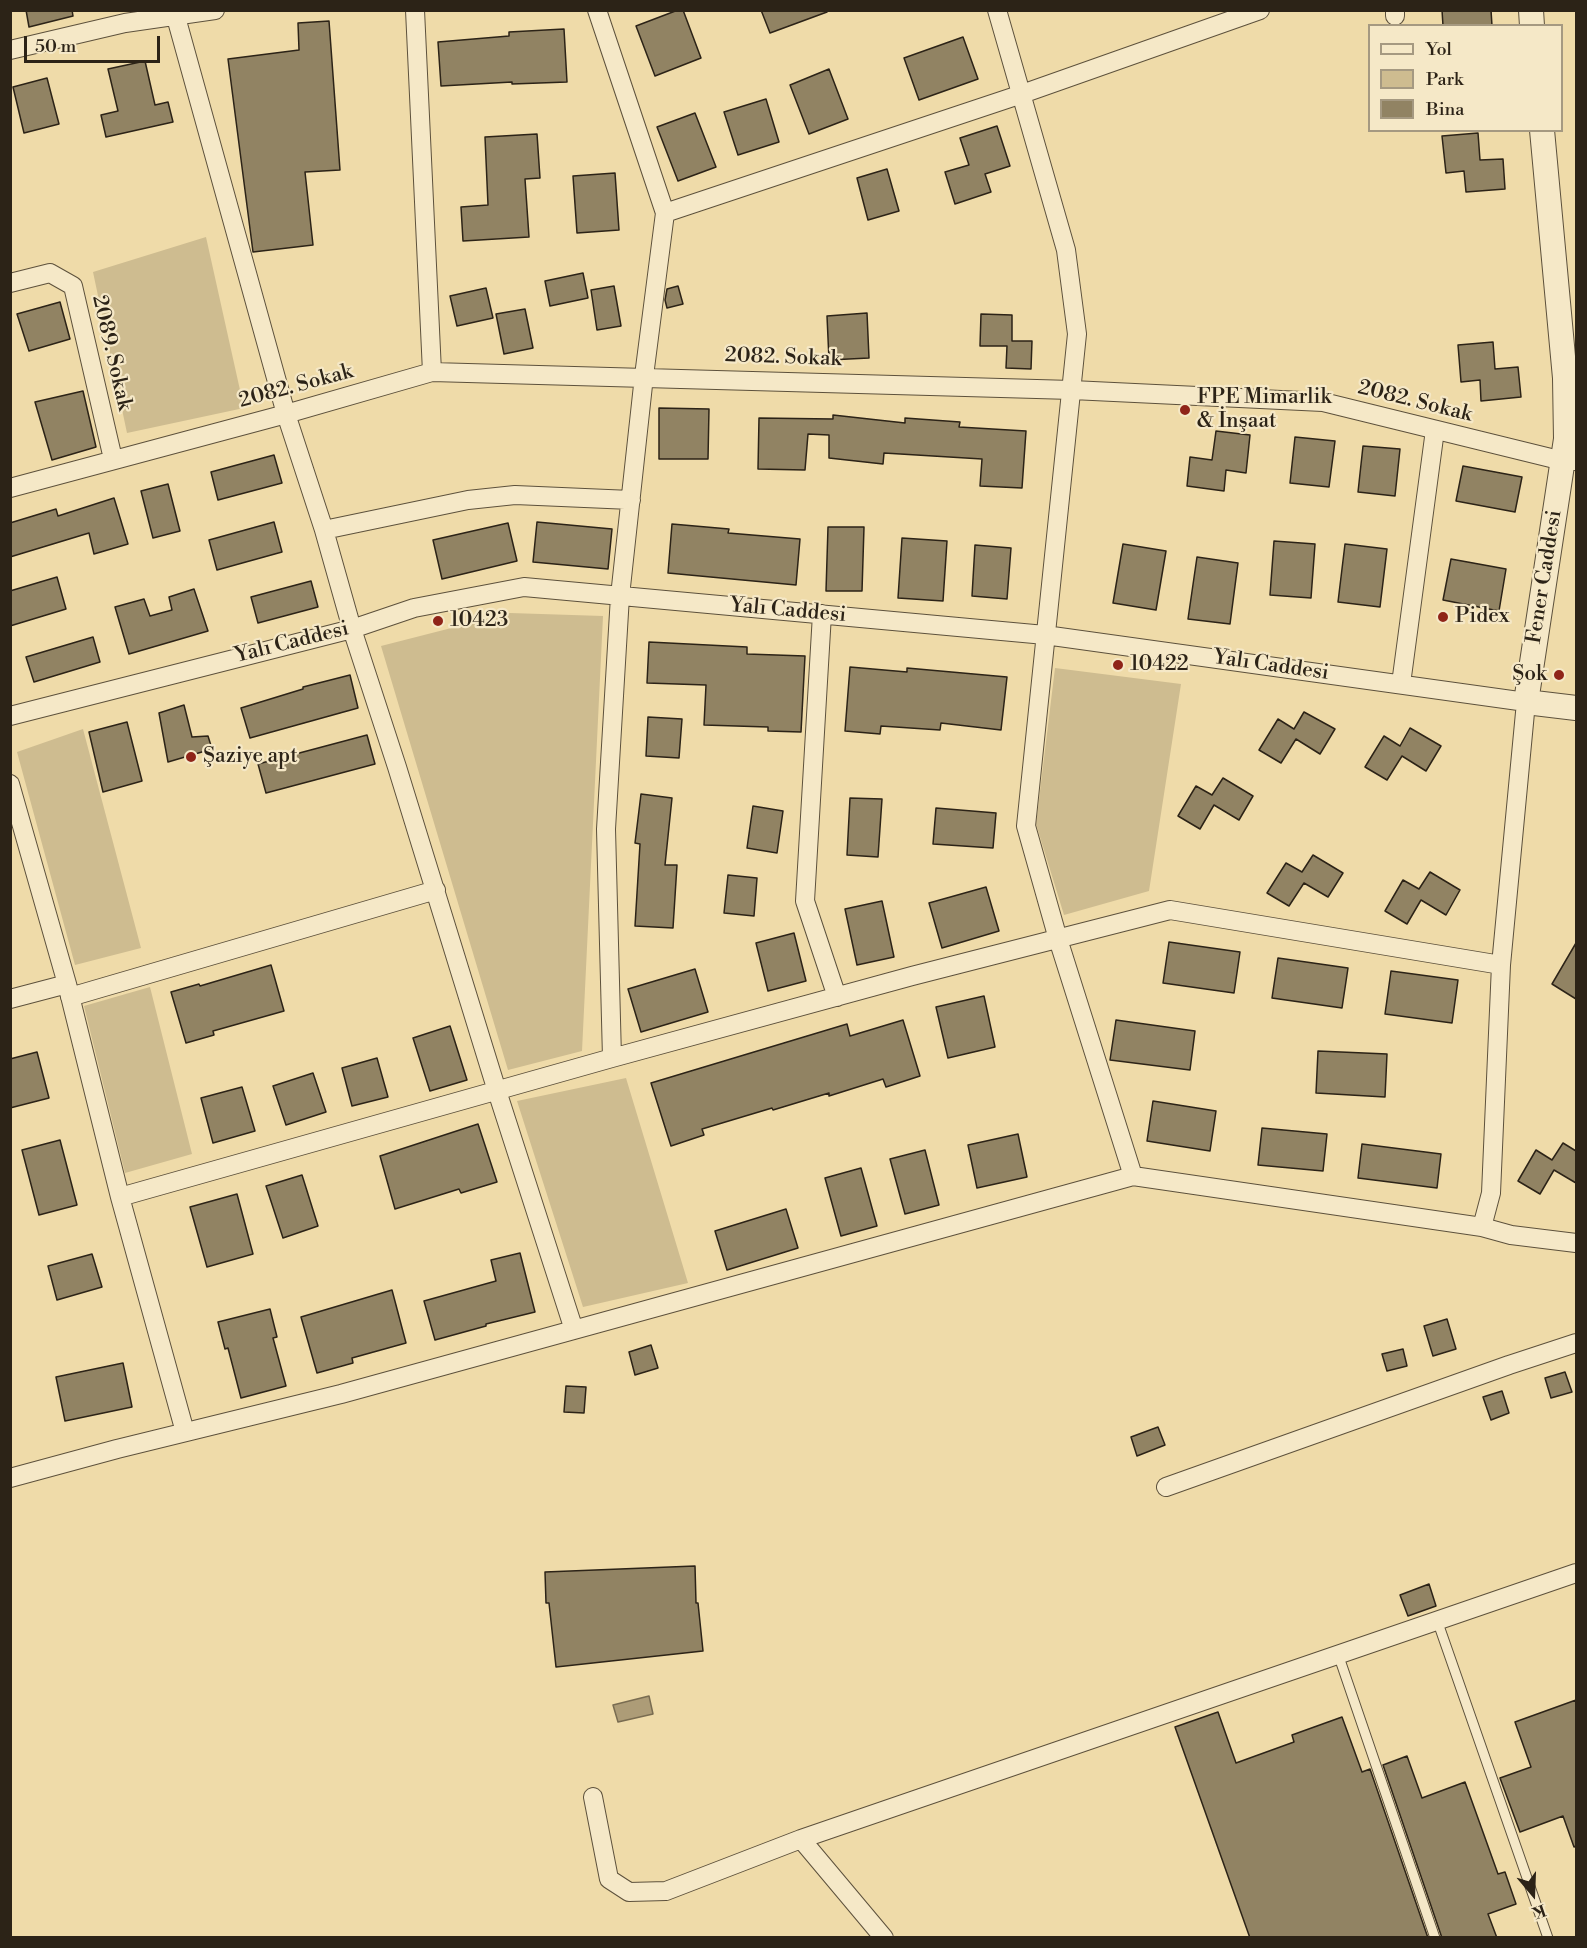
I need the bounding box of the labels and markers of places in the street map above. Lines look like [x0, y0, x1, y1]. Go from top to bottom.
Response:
place label: FPE Mimarlik & İnşaat [1197, 385, 1331, 435]
marker: FPE Mimarlik & İnşaat [1178, 403, 1192, 417]
place label: Pidex [1455, 604, 1509, 630]
place label: 10423 [450, 608, 508, 634]
marker: Pidex [1436, 610, 1450, 624]
marker: 10423 [431, 614, 445, 628]
place label: 10422 [1130, 652, 1189, 678]
marker: 10422 [1111, 658, 1125, 672]
place label: Şok [1512, 662, 1547, 688]
marker: Şok [1552, 668, 1566, 682]
place label: Şaziye apt [203, 744, 298, 770]
marker: Şaziye apt [184, 750, 198, 764]

